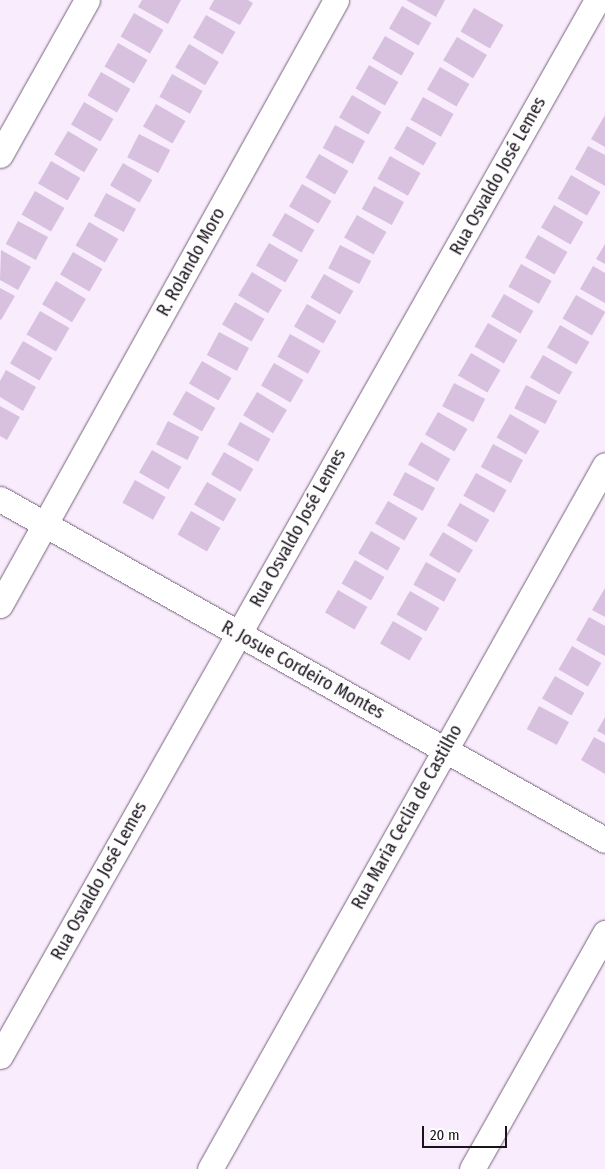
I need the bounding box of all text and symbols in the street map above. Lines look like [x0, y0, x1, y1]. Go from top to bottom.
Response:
street label: Rua Osvaldo José Lemes [446, 93, 550, 259]
street label: R. Rolando Moro [152, 204, 230, 320]
street label: Rua Osvaldo José Lemes [246, 445, 350, 611]
street label: R. Josue Cordeiro Montes [218, 616, 388, 724]
street label: Rua Maria Ceclia de Castilho [347, 721, 467, 913]
street label: Rua Osvaldo José Lemes [47, 798, 151, 964]
scale bar [425, 1116, 510, 1148]
text: 20 m [430, 1126, 460, 1144]

